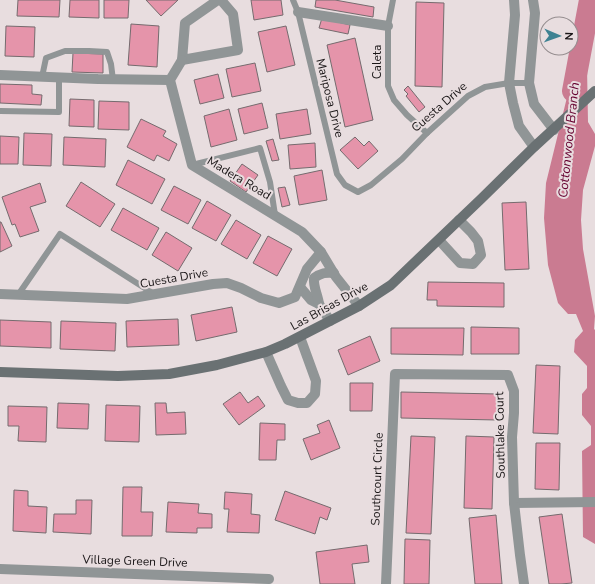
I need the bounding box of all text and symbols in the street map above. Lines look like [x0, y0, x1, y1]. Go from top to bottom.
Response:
north arrow [539, 16, 579, 56]
text: N [561, 32, 576, 41]
street label: Caleta [369, 45, 385, 79]
street label: Mariposa Drive [312, 57, 348, 139]
street label: Cuesta Drive [408, 78, 470, 136]
water label: Cottonwood Branch [554, 81, 584, 199]
street label: Madera Road [204, 153, 274, 203]
street label: Cuesta Drive [139, 264, 209, 292]
street label: Las Brisas Drive [287, 278, 371, 334]
street label: Southlake Court [491, 391, 509, 479]
street label: Southcourt Circle [367, 432, 387, 526]
street label: Village Green Drive [81, 551, 188, 571]

